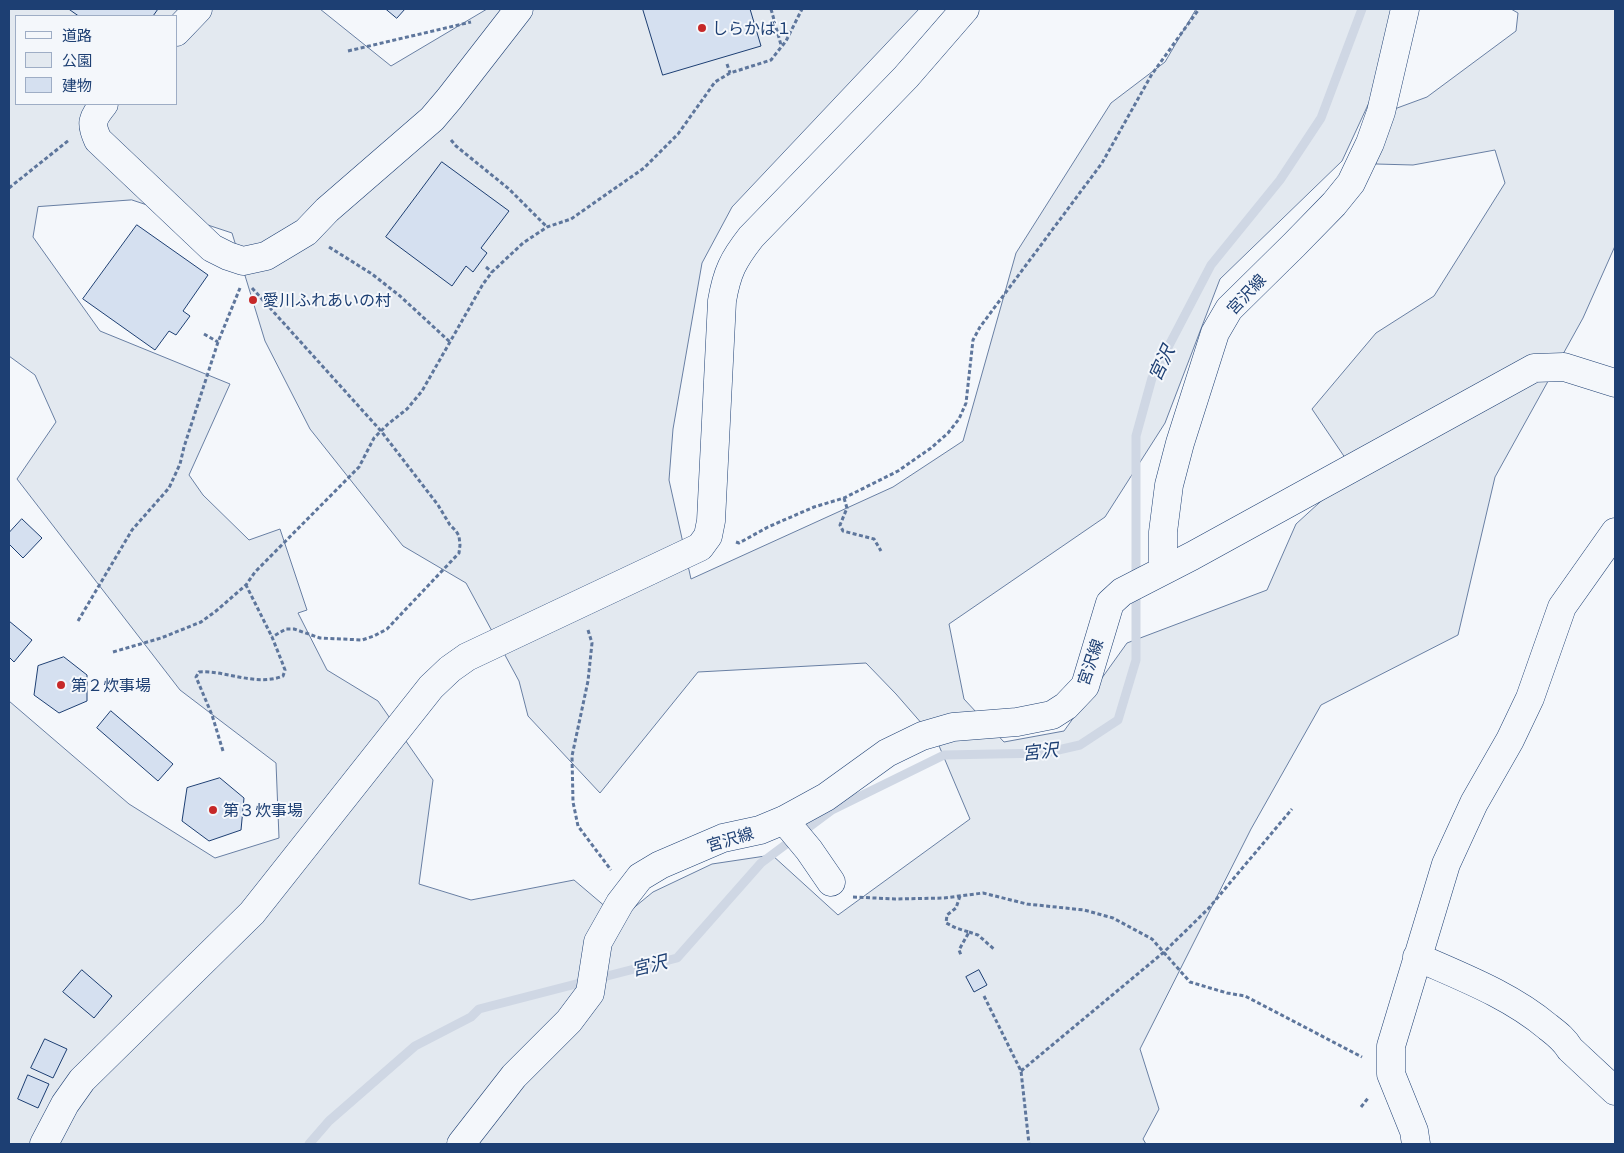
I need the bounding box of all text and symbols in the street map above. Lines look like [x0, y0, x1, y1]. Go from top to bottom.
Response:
legend [15, 15, 178, 105]
place label: しらかば１ [712, 18, 792, 38]
marker: しらかば１ [696, 22, 708, 34]
text: 道路 [62, 24, 92, 45]
text: 公園 [62, 49, 92, 70]
text: 建物 [62, 74, 92, 95]
street label: 宮沢線 [1223, 270, 1269, 318]
place label: 愛川ふれあいの村 [263, 290, 391, 310]
marker: 愛川ふれあいの村 [247, 294, 259, 306]
water label: 宮沢 [1144, 342, 1178, 384]
street label: 宮沢線 [1073, 636, 1107, 688]
place label: 第２炊事場 [71, 675, 151, 695]
marker: 第２炊事場 [55, 679, 67, 691]
water label: 宮沢 [1021, 738, 1059, 764]
place label: 第３炊事場 [223, 800, 303, 820]
marker: 第３炊事場 [207, 804, 219, 816]
street label: 宮沢線 [704, 823, 756, 855]
water label: 宮沢 [629, 950, 669, 980]

